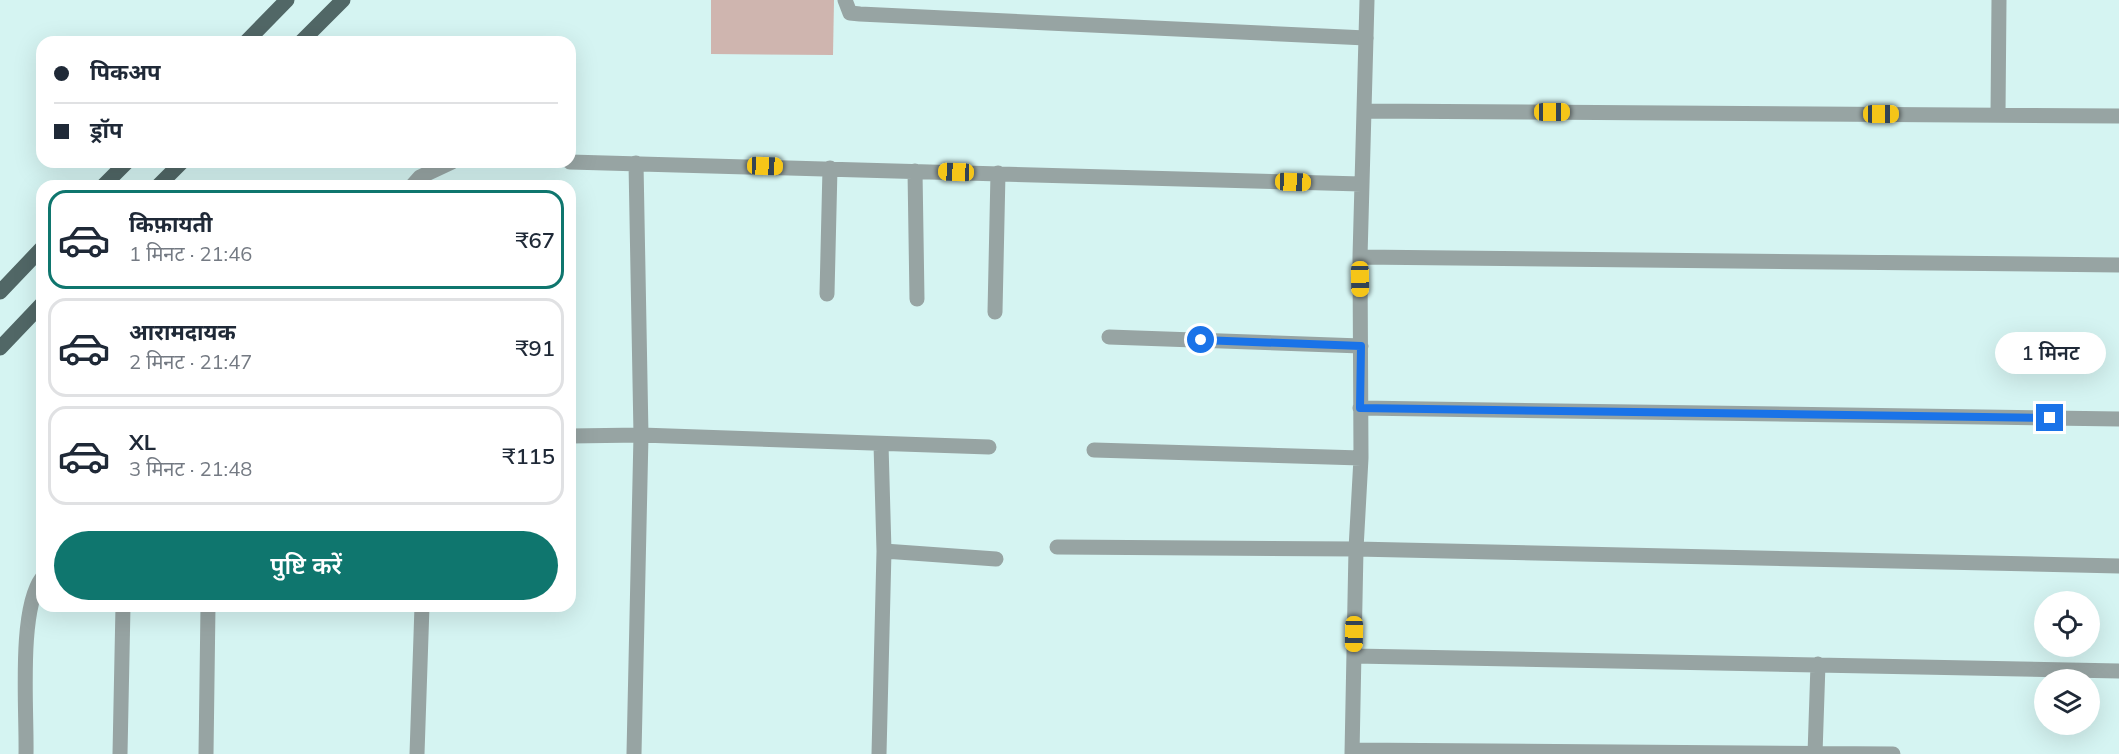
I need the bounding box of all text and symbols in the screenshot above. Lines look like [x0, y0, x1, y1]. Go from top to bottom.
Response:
text: पिकअप [90, 58, 161, 86]
car [1534, 103, 1570, 121]
car [1863, 105, 1899, 123]
text: ड्रॉप [90, 116, 123, 144]
car [747, 156, 783, 176]
car [938, 162, 974, 182]
car [1275, 172, 1311, 192]
text: किफ़ायती [129, 210, 213, 238]
icon: car [57, 213, 111, 267]
text: ₹67 [515, 226, 555, 254]
text: 1 मिनट · 21:46 [129, 241, 252, 266]
car [1351, 261, 1369, 297]
text: आरामदायक [129, 318, 236, 346]
icon: car [57, 321, 111, 375]
route start [1187, 326, 1214, 353]
callout: 1 मिनट [1994, 331, 2106, 373]
text: ₹91 [515, 334, 555, 362]
text: 1 मिनट [2022, 340, 2079, 365]
text: 2 मिनट · 21:47 [129, 349, 252, 374]
route end [2036, 404, 2063, 431]
text: XL [129, 428, 156, 456]
icon: car [57, 429, 111, 483]
text: ₹115 [502, 442, 555, 470]
text: 3 मिनट · 21:48 [129, 456, 252, 481]
button: पुष्टि करें [54, 531, 558, 600]
map controls [2034, 591, 2100, 735]
button: locate [2034, 591, 2100, 657]
car [1345, 616, 1363, 652]
button: layers [2034, 669, 2100, 735]

